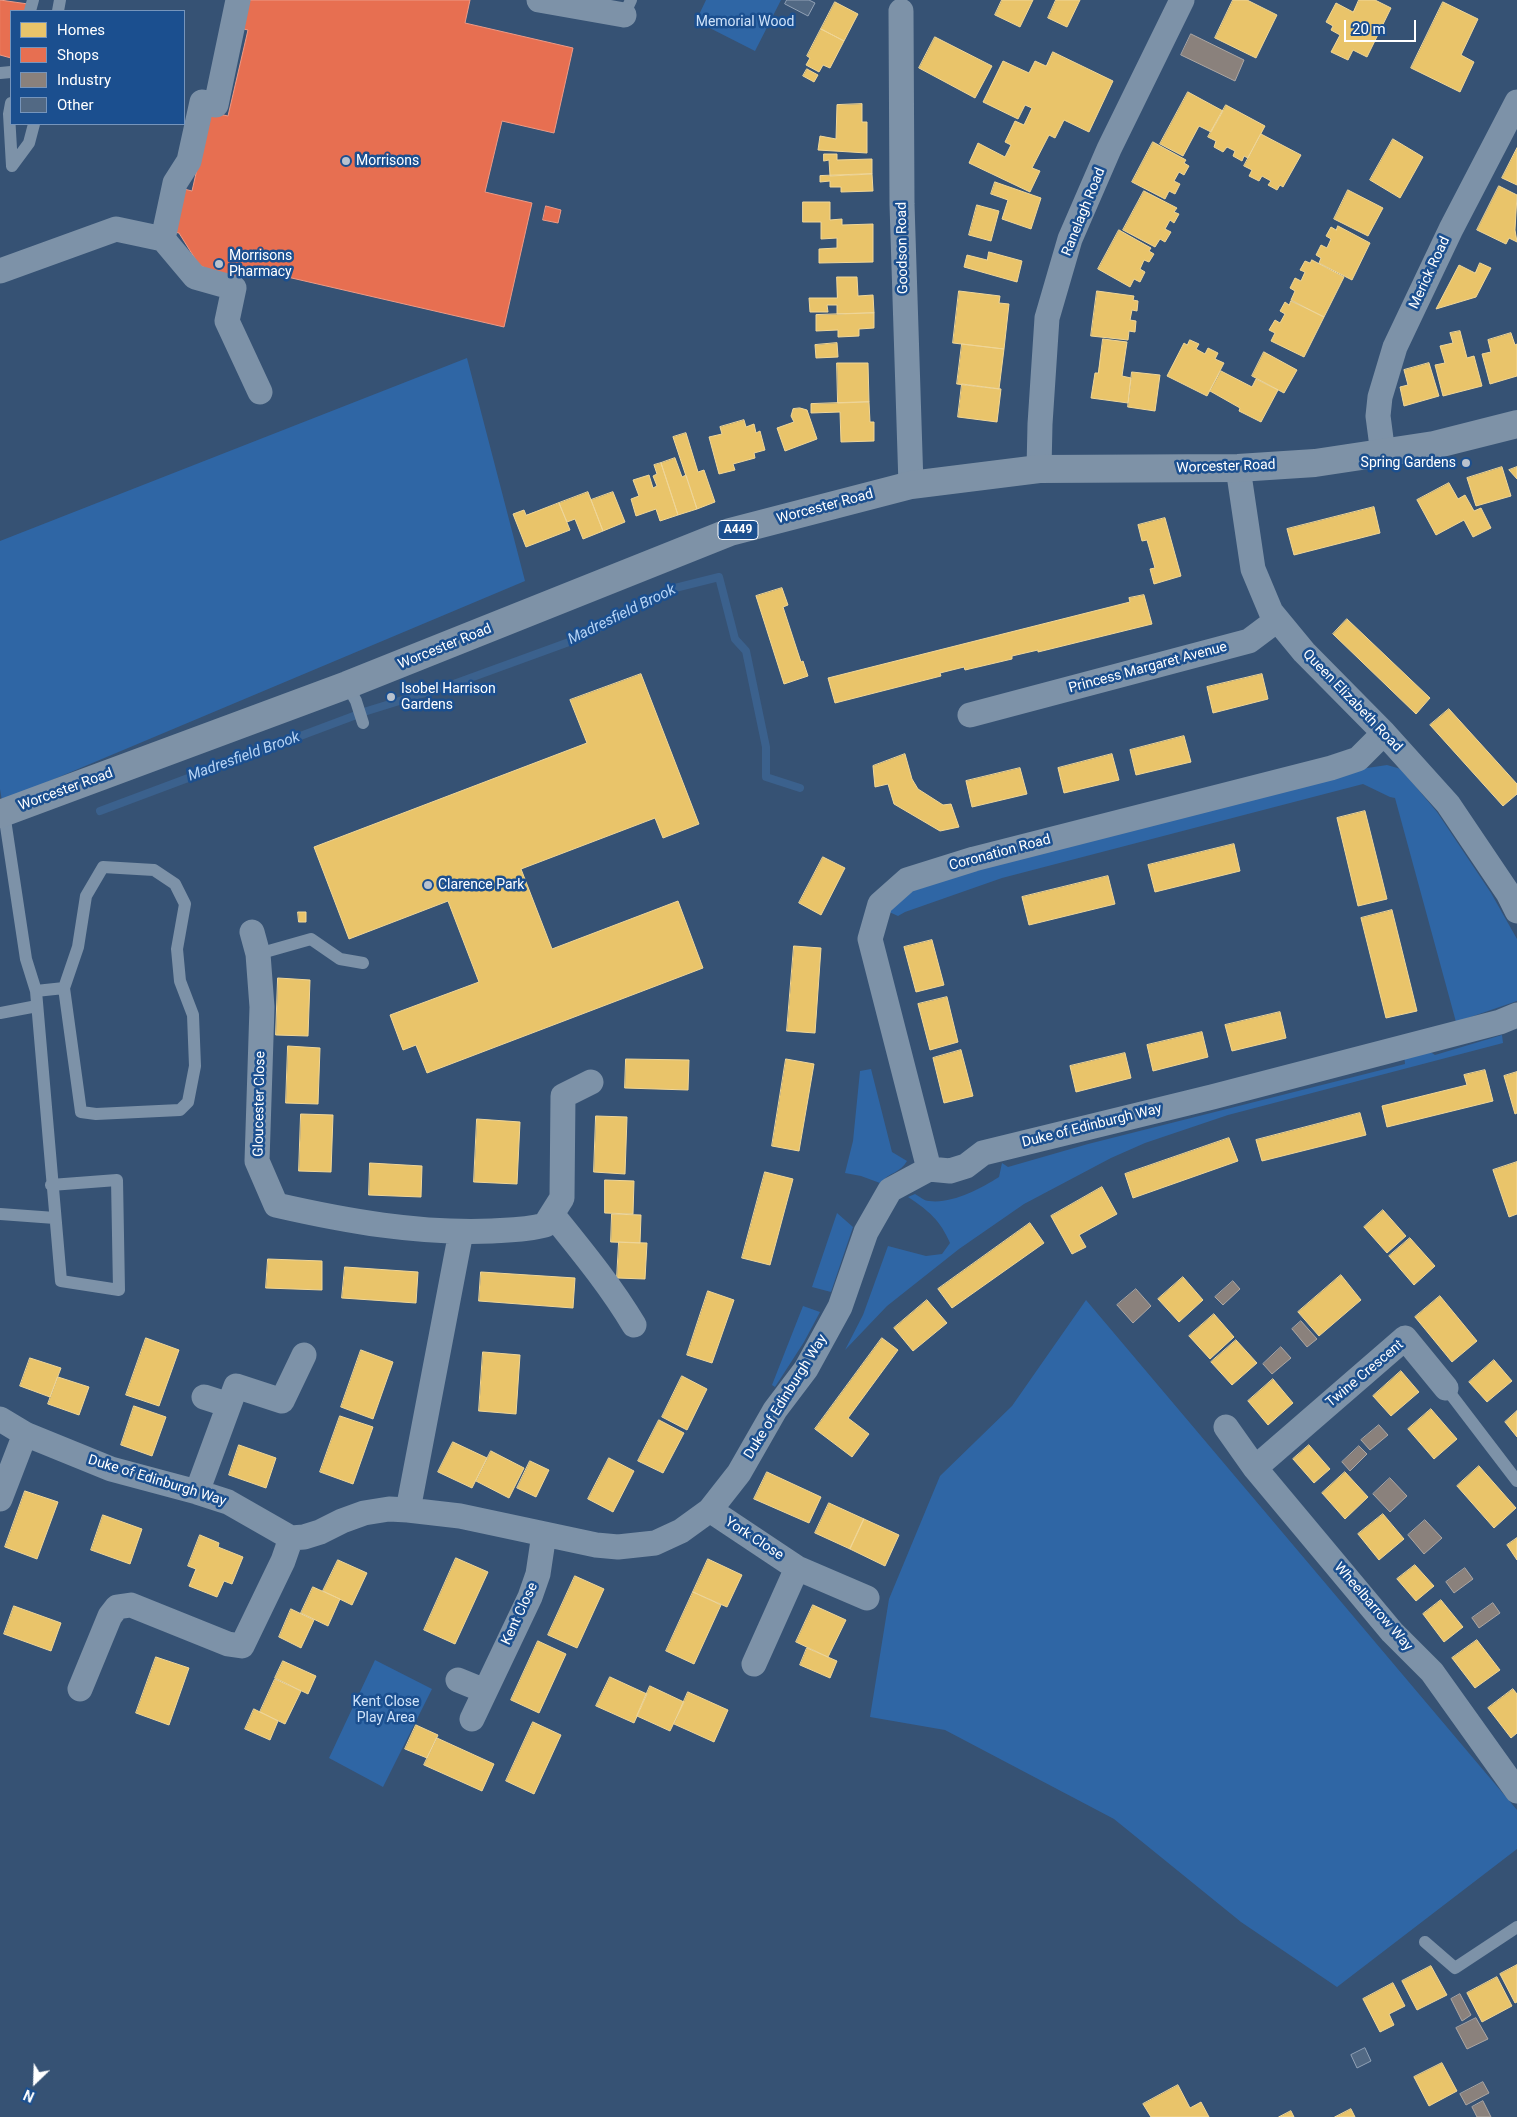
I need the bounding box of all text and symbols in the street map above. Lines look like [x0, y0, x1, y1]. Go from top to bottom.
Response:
legend [10, 10, 185, 125]
scale bar [1347, 10, 1420, 42]
park label: Memorial Wood [696, 14, 794, 30]
text: 20 m [1352, 20, 1386, 38]
text: Homes [57, 21, 105, 39]
text: Shops [57, 46, 99, 64]
text: Industry [57, 71, 111, 89]
text: Other [57, 96, 94, 114]
place label: Morrisons [356, 153, 419, 169]
marker: Morrisons [340, 155, 352, 167]
street label: Ranelagh Road [1059, 165, 1109, 259]
street label: Goodson Road [894, 202, 912, 294]
street label: Merick Road [1406, 234, 1454, 312]
place label: Morrisons Pharmacy [229, 248, 292, 280]
marker: Morrisons Pharmacy [213, 258, 225, 270]
place label: Spring Gardens [1361, 455, 1456, 471]
street label: Worcester Road [1176, 457, 1276, 477]
marker: Spring Gardens [1460, 457, 1472, 469]
street label: Worcester Road [775, 486, 875, 528]
road number: A449 [718, 520, 758, 540]
water label: Madresfield Brook [565, 581, 679, 649]
street label: Worcester Road [396, 621, 494, 673]
street label: Princess Margaret Avenue [1067, 639, 1229, 697]
street label: Queen Elizabeth Road [1299, 646, 1405, 756]
place label: Isobel Harrison Gardens [401, 681, 496, 714]
marker: Isobel Harrison Gardens [385, 691, 397, 703]
water label: Madresfield Brook [186, 728, 302, 786]
street label: Worcester Road [17, 765, 115, 815]
street label: Coronation Road [947, 831, 1053, 875]
place label: Clarence Park [438, 877, 524, 893]
marker: Clarence Park [422, 879, 434, 891]
street label: Gloucester Close [251, 1051, 269, 1157]
street label: Duke of Edinburgh Way [1020, 1100, 1164, 1152]
street label: Duke of Edinburgh Way [741, 1332, 831, 1462]
street label: Twine Crescent [1323, 1337, 1407, 1411]
street label: Duke of Edinburgh Way [86, 1452, 228, 1510]
street label: York Close [722, 1514, 786, 1564]
street label: Wheelbarrow Way [1330, 1559, 1416, 1655]
street label: Kent Close [498, 1580, 542, 1648]
park label: Kent Close Play Area [353, 1694, 419, 1726]
north arrow [10, 2057, 60, 2107]
text: N [21, 2086, 37, 2105]

